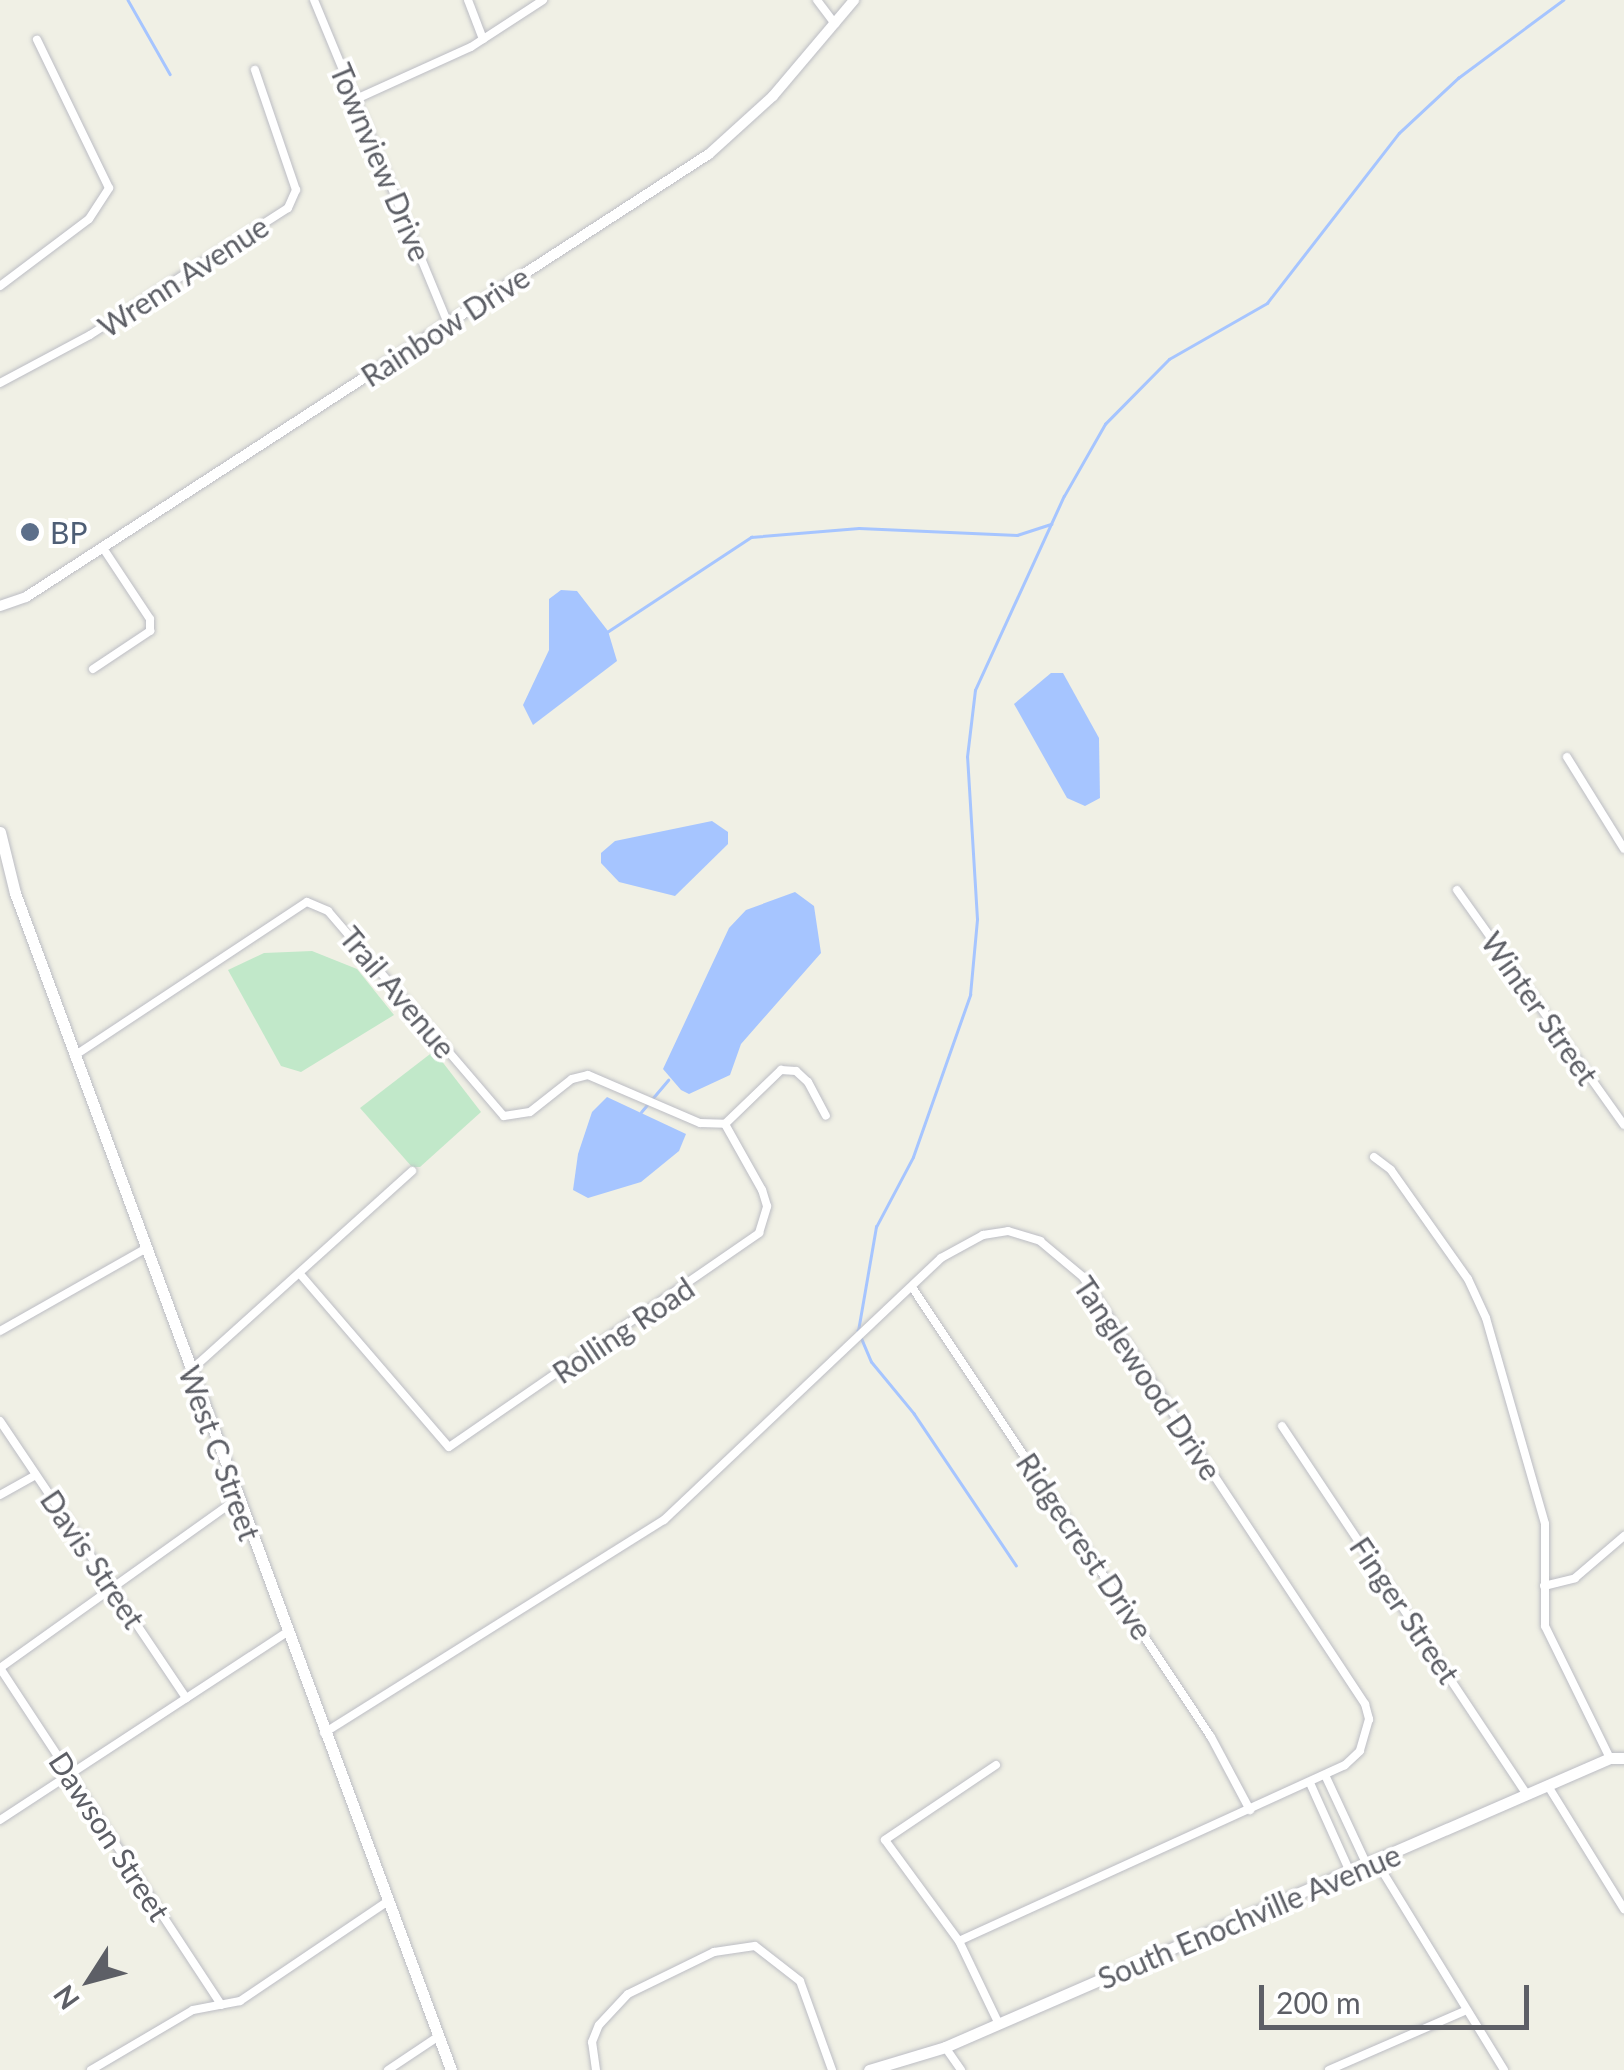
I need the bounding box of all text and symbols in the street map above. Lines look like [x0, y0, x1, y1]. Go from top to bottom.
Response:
street label: Townview Drive [323, 57, 439, 267]
street label: Wrenn Avenue [91, 207, 275, 345]
street label: Rainbow Drive [354, 258, 536, 394]
place label: BP [50, 514, 87, 550]
marker: BP [19, 521, 41, 543]
street label: Trail Avenue [332, 919, 464, 1065]
street label: Winter Street [1474, 924, 1606, 1092]
street label: Tanglewood Drive [1067, 1269, 1229, 1487]
street label: Rolling Road [545, 1270, 701, 1390]
street label: West C Street [172, 1361, 268, 1545]
street label: Ridgecrest Drive [1009, 1446, 1161, 1646]
street label: Davis Street [34, 1483, 152, 1635]
street label: Finger Street [1343, 1530, 1467, 1690]
street label: Dawson Street [42, 1745, 178, 1927]
street label: South Enochville Avenue [1092, 1836, 1406, 1996]
north arrow [40, 1930, 140, 2030]
scale bar [1264, 1965, 1534, 2027]
text: N [46, 1979, 86, 2016]
text: 200 m [1276, 1984, 1361, 2020]

